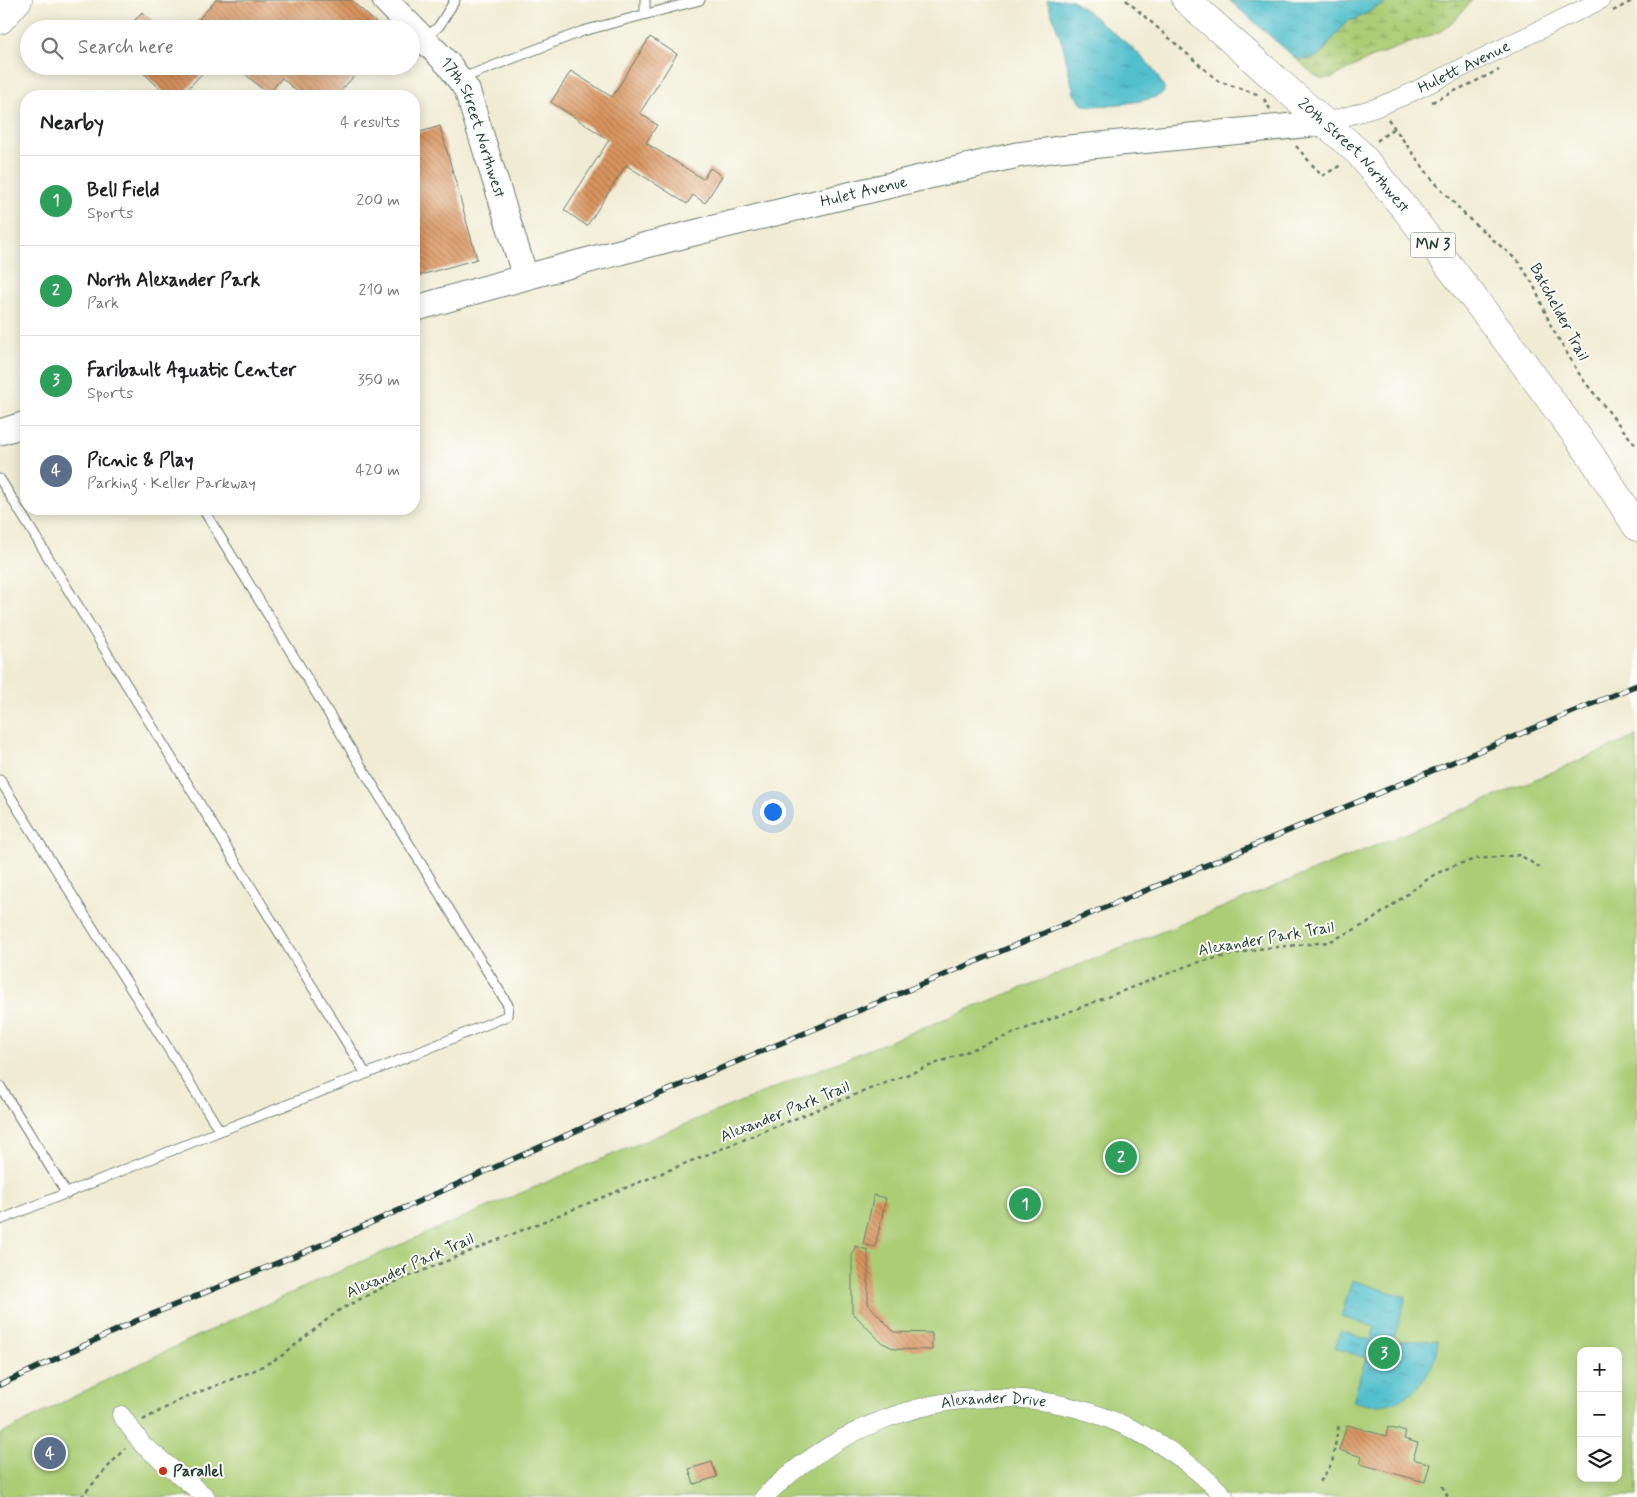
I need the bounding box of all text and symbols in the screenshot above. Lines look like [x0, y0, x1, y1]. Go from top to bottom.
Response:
search box [20, 20, 420, 75]
icon: search [38, 34, 66, 62]
text: Search here [78, 35, 174, 60]
street label: Hulett Avenue [1414, 35, 1514, 98]
street label: 17th Street Northwest [436, 52, 510, 200]
street label: 20th Street Northwest [1293, 93, 1415, 217]
text: Nearby [40, 109, 104, 137]
text: 4 results [340, 112, 400, 133]
street label: Hulet Avenue [818, 171, 910, 212]
text: Bell Field [87, 178, 159, 203]
text: 1 [52, 190, 60, 211]
text: 200 m [356, 190, 400, 211]
text: Sports [87, 203, 133, 224]
road number: MN 3 [1410, 232, 1456, 258]
street label: Batchelder Trail [1525, 260, 1593, 364]
text: North Alexander Park [87, 268, 260, 293]
text: 2 [52, 280, 60, 301]
text: 210 m [359, 280, 400, 301]
text: Park [87, 293, 119, 314]
text: Faribault Aquatic Center [87, 358, 296, 383]
text: 3 [52, 370, 60, 391]
text: 350 m [358, 370, 400, 391]
text: Sports [87, 383, 133, 404]
text: Picnic & Play [87, 448, 193, 473]
text: 4 [51, 460, 61, 481]
text: 420 m [356, 460, 400, 481]
text: Parking · Keller Parkway [87, 473, 256, 494]
your location [760, 799, 786, 825]
street label: Alexander Park Trail [1196, 917, 1336, 961]
street label: Alexander Park Trail [717, 1076, 853, 1148]
pin: 2 [1105, 1138, 1137, 1176]
pin: 1 [1009, 1185, 1041, 1223]
street label: Alexander Park Trail [343, 1228, 477, 1304]
pin: 3 [1368, 1334, 1400, 1372]
map controls [1577, 1347, 1622, 1482]
button: + [1577, 1347, 1622, 1392]
street label: Alexander Drive [939, 1387, 1048, 1414]
button: − [1577, 1392, 1622, 1437]
pin: 4 [34, 1434, 66, 1472]
button: layers [1577, 1437, 1622, 1482]
place label: Parallel [173, 1461, 223, 1482]
marker: Parallel [157, 1465, 169, 1477]

